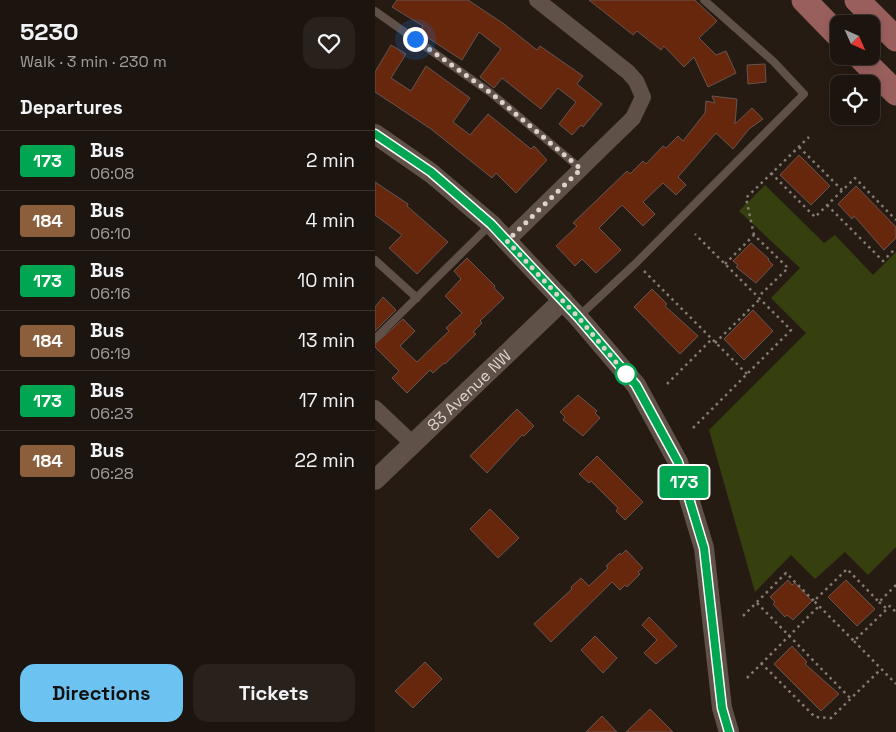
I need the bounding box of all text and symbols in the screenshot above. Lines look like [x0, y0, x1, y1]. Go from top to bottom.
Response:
north arrow [830, 15, 880, 65]
map controls [830, 15, 880, 125]
text: 5230 [20, 16, 79, 47]
button: heart [303, 17, 355, 69]
your location [403, 27, 428, 52]
text: Walk · 3 min · 230 m [20, 51, 167, 72]
button: locate [830, 75, 880, 125]
text: Departures [20, 95, 123, 120]
text: Bus [90, 138, 124, 163]
text: 2 min [306, 148, 355, 173]
text: 173 [33, 149, 62, 172]
text: 06:08 [90, 163, 134, 184]
text: Bus [90, 198, 124, 223]
text: 4 min [306, 208, 355, 233]
text: 184 [32, 209, 63, 232]
text: 06:10 [90, 223, 131, 244]
text: Bus [90, 258, 124, 283]
text: 10 min [297, 268, 355, 293]
text: 173 [33, 269, 62, 292]
text: 06:16 [90, 283, 131, 304]
text: Bus [90, 318, 124, 343]
text: 13 min [298, 328, 355, 353]
text: 184 [32, 329, 63, 352]
text: 06:19 [90, 343, 131, 364]
street label: 83 Avenue NW [422, 345, 515, 435]
unlabelled marker [615, 363, 637, 385]
text: Bus [90, 378, 124, 403]
text: 17 min [299, 388, 355, 413]
text: 173 [33, 389, 62, 412]
text: 06:23 [90, 403, 133, 424]
text: Bus [90, 438, 124, 463]
text: 22 min [295, 448, 355, 473]
text: 184 [32, 449, 63, 472]
text: 06:28 [90, 463, 134, 484]
line badge: 173 [655, 466, 713, 498]
text: 173 [669, 470, 699, 493]
button: Directions [20, 664, 183, 722]
button: Tickets [193, 664, 355, 722]

